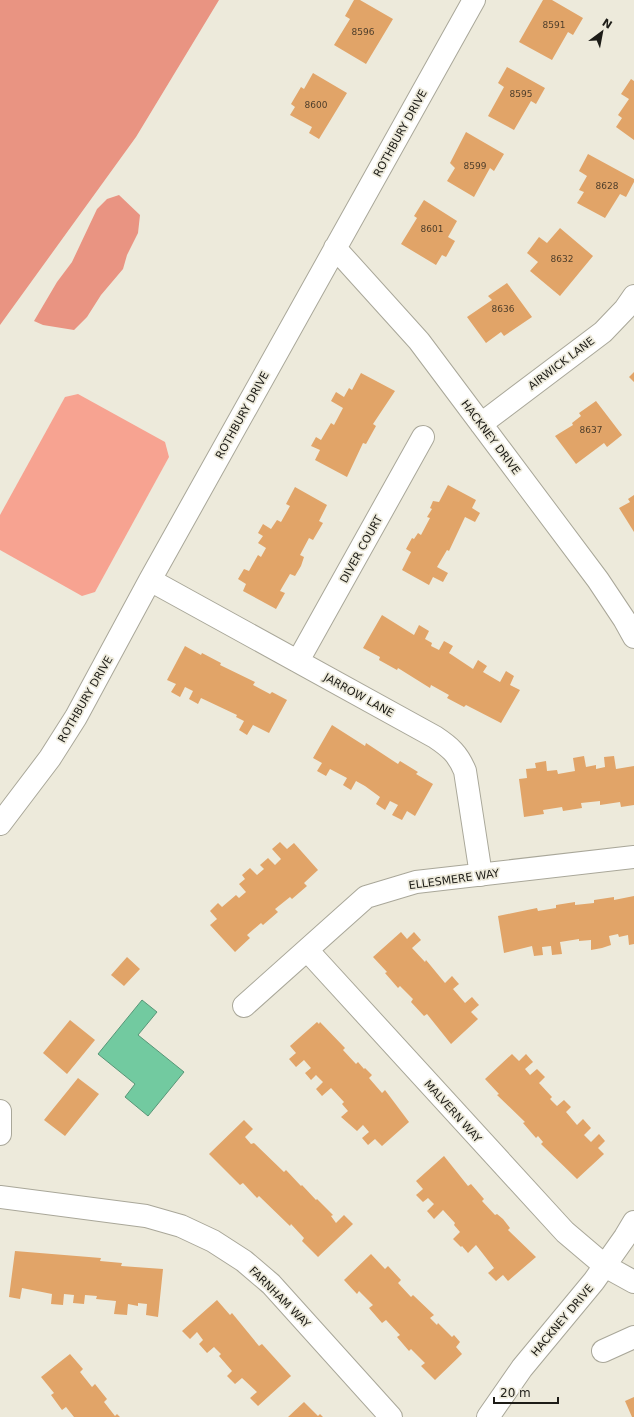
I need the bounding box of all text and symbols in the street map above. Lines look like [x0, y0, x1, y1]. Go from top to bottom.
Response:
north arrow [582, 12, 622, 52]
text: N [600, 16, 614, 32]
house number: 8591 [543, 20, 565, 30]
house number: 8596 [352, 27, 375, 37]
street label: ROTHBURY DRIVE [371, 87, 430, 179]
house number: 8595 [510, 89, 532, 99]
house number: 8600 [305, 100, 328, 110]
house number: 8599 [464, 161, 487, 171]
house number: 8628 [596, 181, 619, 191]
house number: 8601 [421, 224, 443, 234]
house number: 8632 [551, 254, 573, 264]
house number: 8636 [492, 304, 515, 314]
street label: AIRWICK LANE [526, 334, 597, 393]
street label: ROTHBURY DRIVE [213, 369, 272, 461]
street label: HACKNEY DRIVE [458, 398, 523, 477]
house number: 8637 [580, 425, 602, 435]
street label: DIVER COURT [338, 513, 386, 585]
street label: ROTHBURY DRIVE [55, 654, 116, 745]
street label: JARROW LANE [321, 670, 396, 720]
street label: ELLESMERE WAY [408, 867, 500, 892]
street label: MALVERN WAY [421, 1077, 484, 1145]
street label: FARNHAM WAY [246, 1264, 313, 1331]
street label: HACKNEY DRIVE [529, 1282, 596, 1359]
scale bar [494, 1379, 558, 1405]
text: 20 m [500, 1386, 531, 1400]

